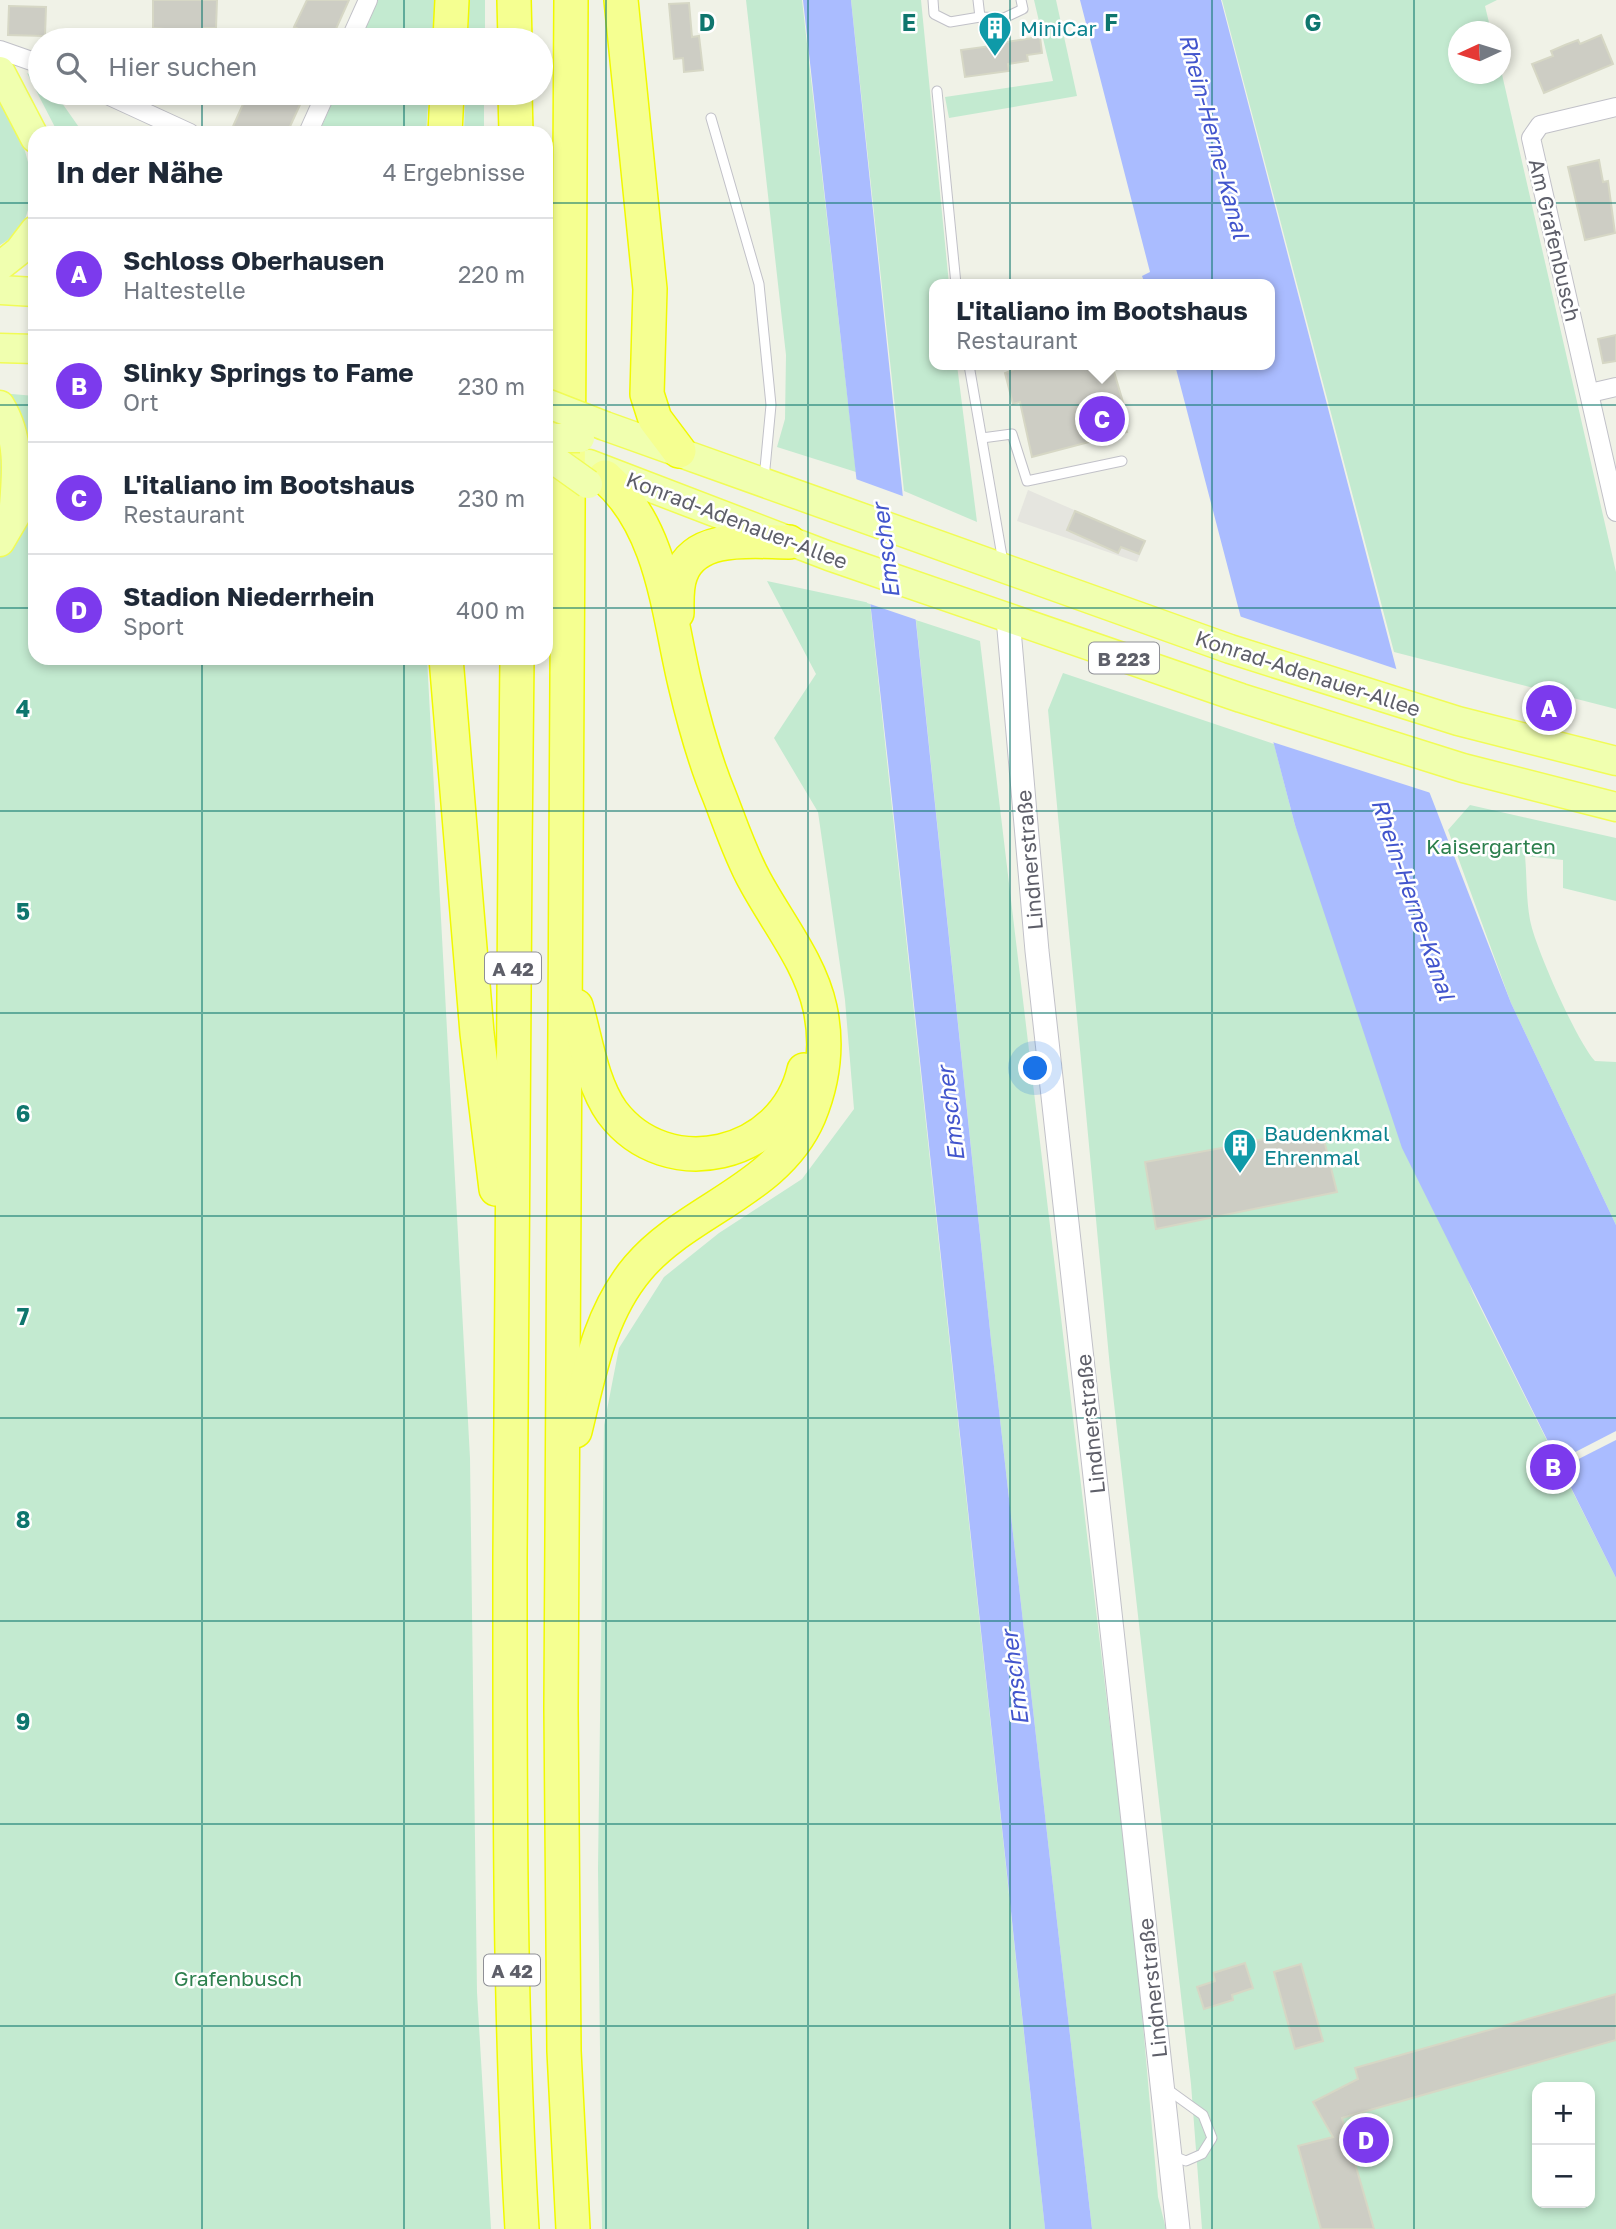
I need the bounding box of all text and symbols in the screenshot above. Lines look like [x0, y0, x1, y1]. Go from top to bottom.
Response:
text: D [699, 8, 715, 36]
text: E [902, 8, 916, 36]
text: F [1104, 8, 1118, 36]
text: G [1305, 8, 1321, 36]
building icon: MiniCar [976, 9, 1014, 58]
place label: MiniCar [1020, 15, 1097, 41]
north arrow [1448, 21, 1511, 84]
search box [28, 28, 553, 105]
water label: Rhein-Herne-Kanal [1174, 30, 1256, 243]
icon: search [52, 48, 90, 86]
text: Hier suchen [108, 51, 257, 82]
text: In der Nähe [56, 154, 223, 190]
street label: Am Grafenbusch [1524, 156, 1586, 324]
text: 4 Ergebnisse [383, 158, 525, 186]
text: Schloss Oberhausen [123, 245, 384, 276]
text: A [71, 260, 87, 288]
text: 220 m [458, 260, 525, 288]
text: Haltestelle [123, 276, 245, 304]
popup [929, 279, 1275, 370]
text: L'italiano im Bootshaus [956, 295, 1248, 326]
text: Restaurant [956, 326, 1078, 354]
text: Slinky Springs to Fame [123, 357, 414, 388]
text: B [71, 372, 87, 400]
text: 230 m [458, 372, 525, 400]
text: Ort [123, 388, 159, 416]
pin: C [1079, 393, 1125, 445]
street label: Konrad-Adenauer-Allee [623, 466, 851, 574]
text: L'italiano im Bootshaus [123, 469, 415, 500]
text: C [71, 484, 87, 512]
text: 230 m [458, 484, 525, 512]
water label: Emscher [865, 499, 905, 600]
text: Restaurant [123, 500, 245, 528]
text: Stadion Niederrhein [123, 581, 374, 612]
text: D [71, 596, 87, 624]
text: 400 m [456, 596, 525, 624]
text: Sport [123, 612, 184, 640]
street label: Konrad-Adenauer-Allee [1192, 624, 1424, 722]
road number: B 223 [1089, 642, 1159, 674]
pin: A [1526, 682, 1572, 734]
text: 4 [16, 694, 30, 722]
street label: Lindnerstraße [1010, 789, 1048, 931]
water label: Rhein-Herne-Kanal [1366, 795, 1462, 1005]
park label: Kaisergarten [1426, 833, 1556, 859]
text: 5 [16, 897, 30, 925]
road number: A 42 [485, 952, 541, 984]
your location [1018, 1051, 1052, 1085]
water label: Emscher [930, 1062, 970, 1163]
text: 6 [16, 1099, 30, 1127]
place label: Baudenkmal Ehrenmal [1264, 1120, 1390, 1170]
building icon: Baudenkmal Ehrenmal [1221, 1126, 1259, 1175]
text: 7 [17, 1302, 29, 1330]
street label: Lindnerstraße [1070, 1353, 1110, 1495]
pin: B [1530, 1441, 1576, 1493]
text: 8 [16, 1505, 30, 1533]
water label: Emscher [994, 1626, 1034, 1727]
text: 9 [16, 1707, 30, 1735]
street label: Lindnerstraße [1132, 1917, 1172, 2059]
road number: A 42 [484, 1954, 540, 1986]
park label: Grafenbusch [174, 1965, 302, 1991]
map controls [1532, 2082, 1595, 2208]
button: + [1532, 2082, 1595, 2145]
pin: D [1343, 2114, 1389, 2166]
button: − [1532, 2145, 1595, 2208]

